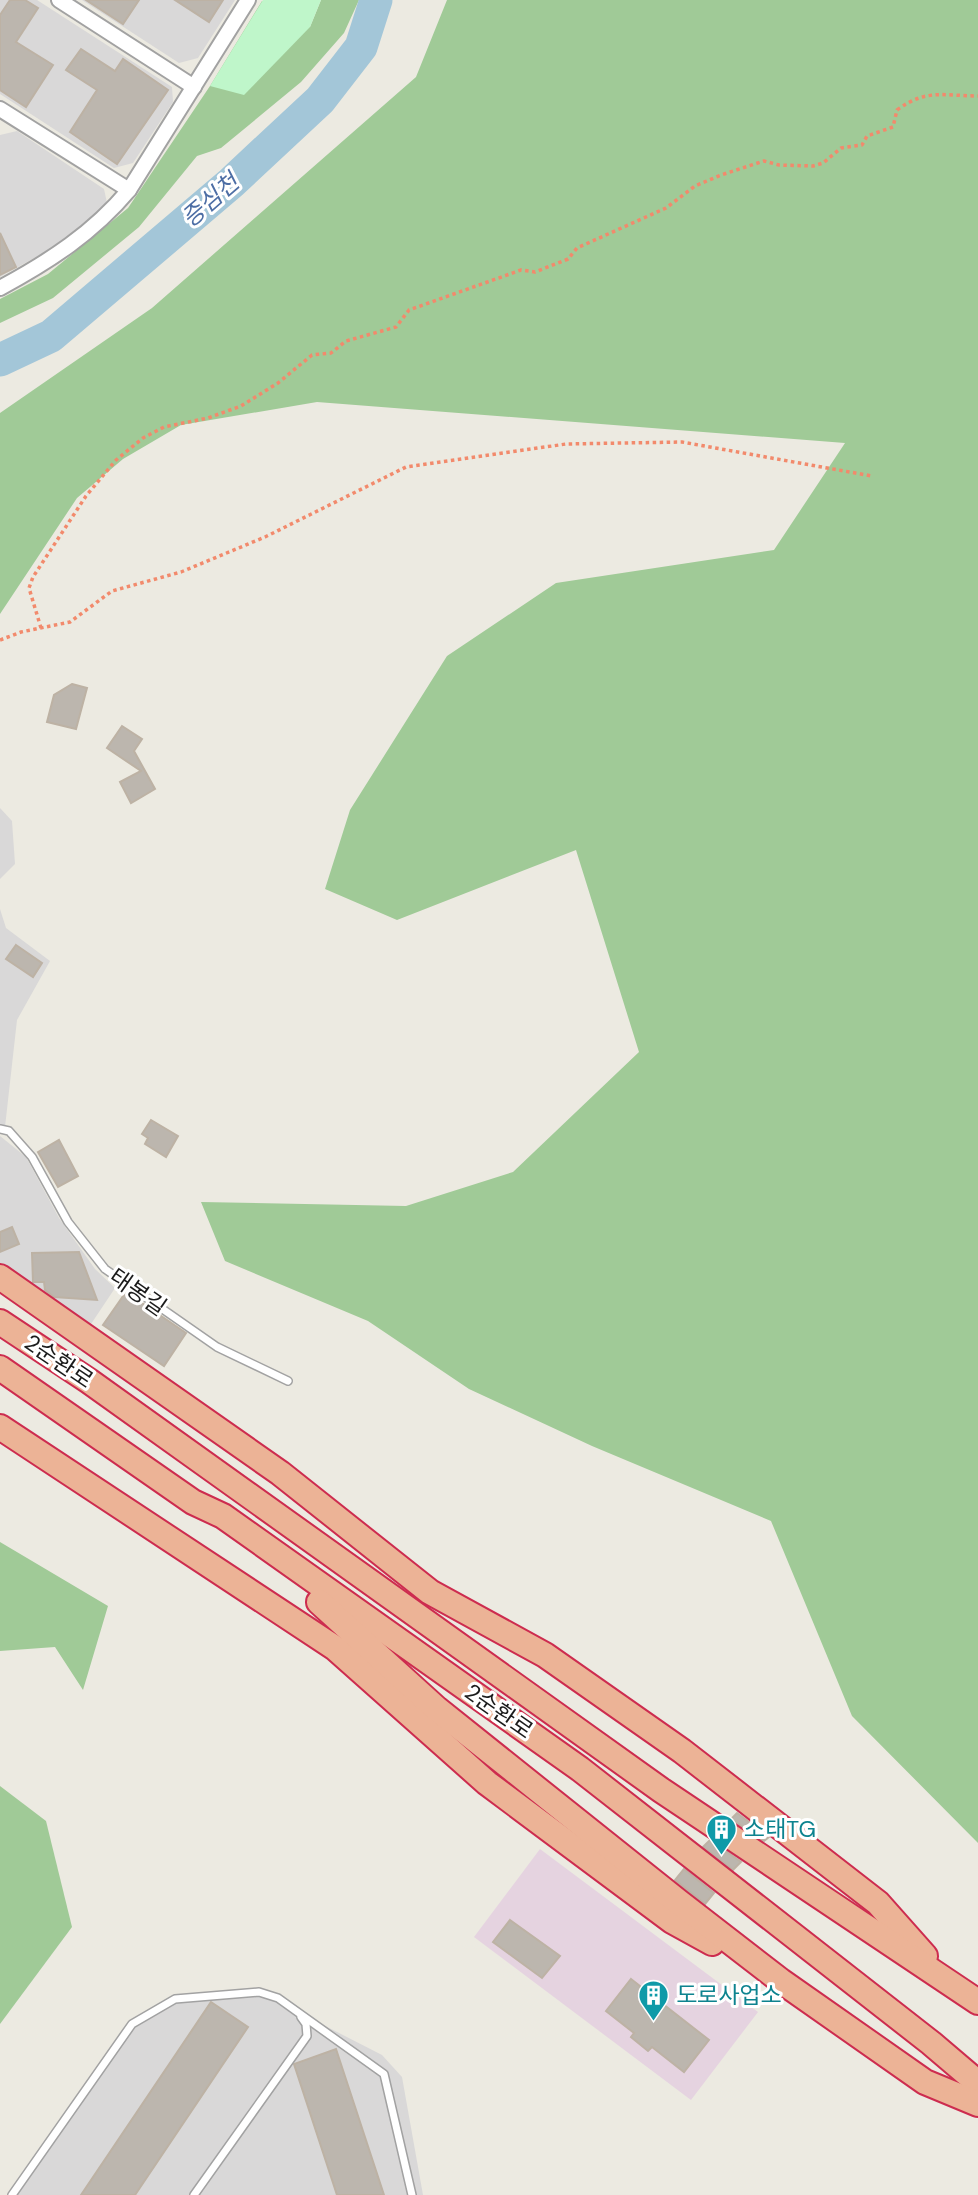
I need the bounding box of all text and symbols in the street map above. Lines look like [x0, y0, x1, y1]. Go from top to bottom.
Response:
water label: 증심천 [175, 165, 247, 233]
street label: 태봉길 [103, 1262, 173, 1322]
street label: 2순환로 [19, 1327, 99, 1395]
street label: 2순환로 [459, 1677, 539, 1745]
building icon: 소태TG [704, 1812, 738, 1856]
place label: 소태TG [744, 1814, 816, 1844]
building icon: 도로사업소 [636, 1978, 670, 2022]
place label: 도로사업소 [676, 1980, 782, 2010]

